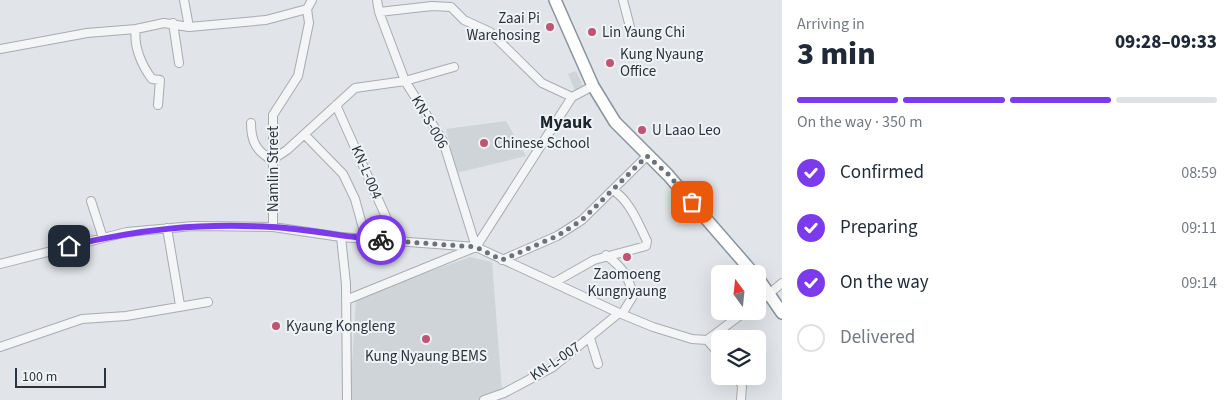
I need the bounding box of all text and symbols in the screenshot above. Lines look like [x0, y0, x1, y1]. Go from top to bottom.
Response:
place label: Zaai Pi Warehosing [466, 8, 540, 46]
text: Arriving in [797, 13, 865, 35]
marker: Zaai Pi Warehosing [544, 21, 556, 33]
place label: Lin Yaung Chi [602, 22, 685, 43]
marker: Lin Yaung Chi [586, 26, 598, 38]
text: 09:28–09:33 [1115, 29, 1217, 56]
text: 3 min [797, 31, 876, 77]
place label: Kung Nyaung Office [620, 44, 704, 82]
marker: Kung Nyaung Office [604, 57, 616, 69]
street label: KN-S-006 [406, 92, 453, 153]
district label: Myauk [540, 110, 592, 135]
text: On the way · 350 m [797, 111, 922, 133]
place label: U Laao Leo [652, 120, 721, 141]
marker: U Laao Leo [636, 124, 648, 136]
street label: Namlin Street [263, 126, 284, 212]
place label: Chinese School [494, 133, 590, 154]
marker: Chinese School [478, 137, 490, 149]
street label: KN-L-004 [346, 142, 387, 203]
icon: check [797, 159, 825, 187]
text: Confirmed [840, 159, 924, 186]
text: 08:59 [1181, 162, 1217, 184]
pin [671, 181, 713, 223]
icon: bag [678, 188, 706, 216]
icon: check [797, 214, 825, 242]
text: Preparing [840, 214, 918, 241]
courier [356, 215, 406, 265]
text: 09:11 [1181, 217, 1217, 239]
pin [48, 225, 90, 267]
icon: bike [367, 226, 395, 254]
icon: home [55, 232, 83, 260]
marker: Zaomoeng Kungnyaung [621, 251, 633, 263]
place label: Zaomoeng Kungnyaung [588, 264, 667, 302]
north arrow [711, 265, 766, 320]
map controls [711, 265, 766, 385]
icon: check [797, 269, 825, 297]
text: On the way [840, 269, 929, 296]
text: 09:14 [1181, 272, 1217, 294]
place label: Kyaung Kongleng [286, 316, 396, 337]
marker: Kyaung Kongleng [270, 320, 282, 332]
text: Delivered [840, 324, 915, 351]
button: layers [711, 330, 766, 385]
marker: Kung Nyaung BEMS [420, 333, 432, 345]
street label: KN-L-007 [526, 337, 585, 386]
place label: Kung Nyaung BEMS [365, 346, 487, 367]
scale bar [15, 365, 106, 388]
text: 100 m [22, 367, 57, 387]

